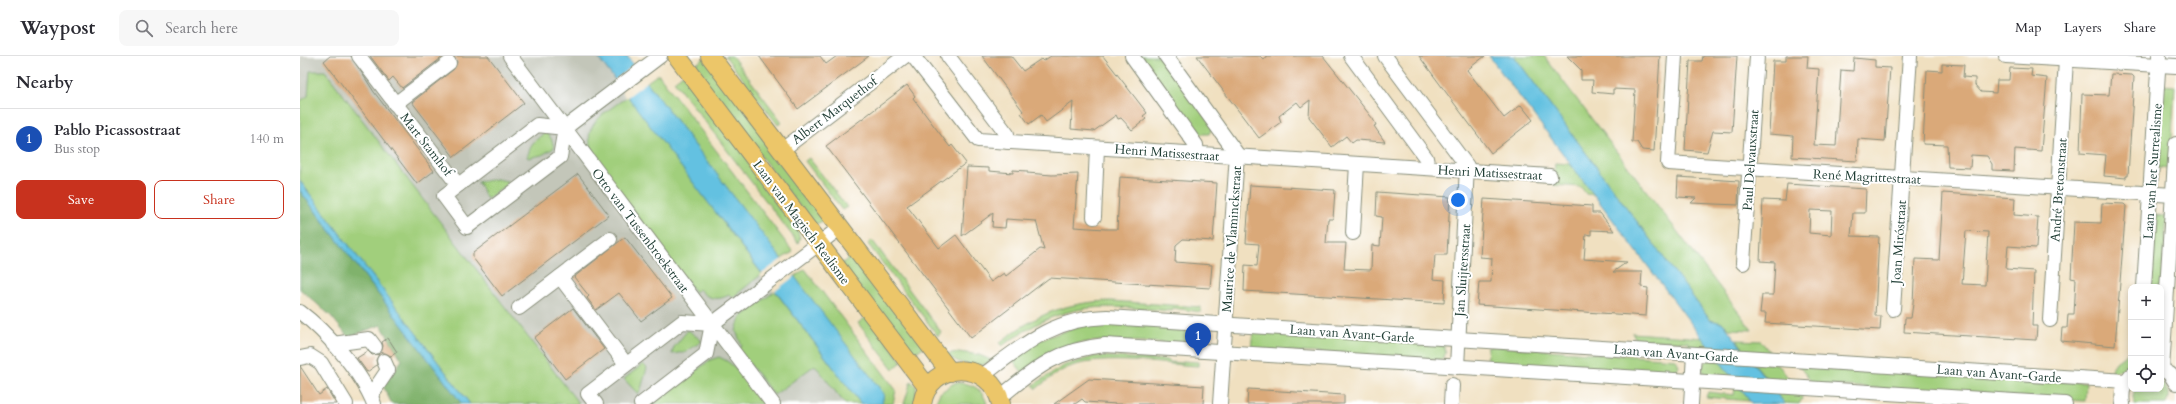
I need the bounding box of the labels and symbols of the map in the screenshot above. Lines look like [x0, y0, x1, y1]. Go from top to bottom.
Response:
street label: Albert Marquethof [788, 72, 883, 149]
street label: Laan van het Surrealisme [2139, 102, 2167, 240]
street label: Mart Stamhof [396, 109, 458, 182]
street label: Paul Delvauxstraat [1738, 109, 1764, 211]
street label: André Bretonstraat [2046, 137, 2072, 243]
street label: Henri Matissestraat [1114, 140, 1220, 166]
street label: Laan van Magisch Realisme [748, 157, 854, 289]
street label: Henri Matissestraat [1437, 161, 1543, 185]
street label: Otto van Tussenbroekstraat [587, 165, 693, 297]
street label: Maurice de Vlaminckstraat [1218, 165, 1246, 313]
street label: René Magrittestraat [1813, 165, 1921, 189]
your location [1448, 190, 1468, 210]
street label: Joan Miróstraat [1887, 199, 1911, 287]
street label: Jan Sluijtersstraat [1451, 223, 1475, 319]
street label: Laan van Avant-Garde [1289, 321, 1415, 347]
pin: 1 [1185, 323, 1211, 356]
street label: Laan van Avant-Garde [1613, 341, 1739, 367]
street label: Laan van Avant-Garde [1936, 361, 2062, 387]

